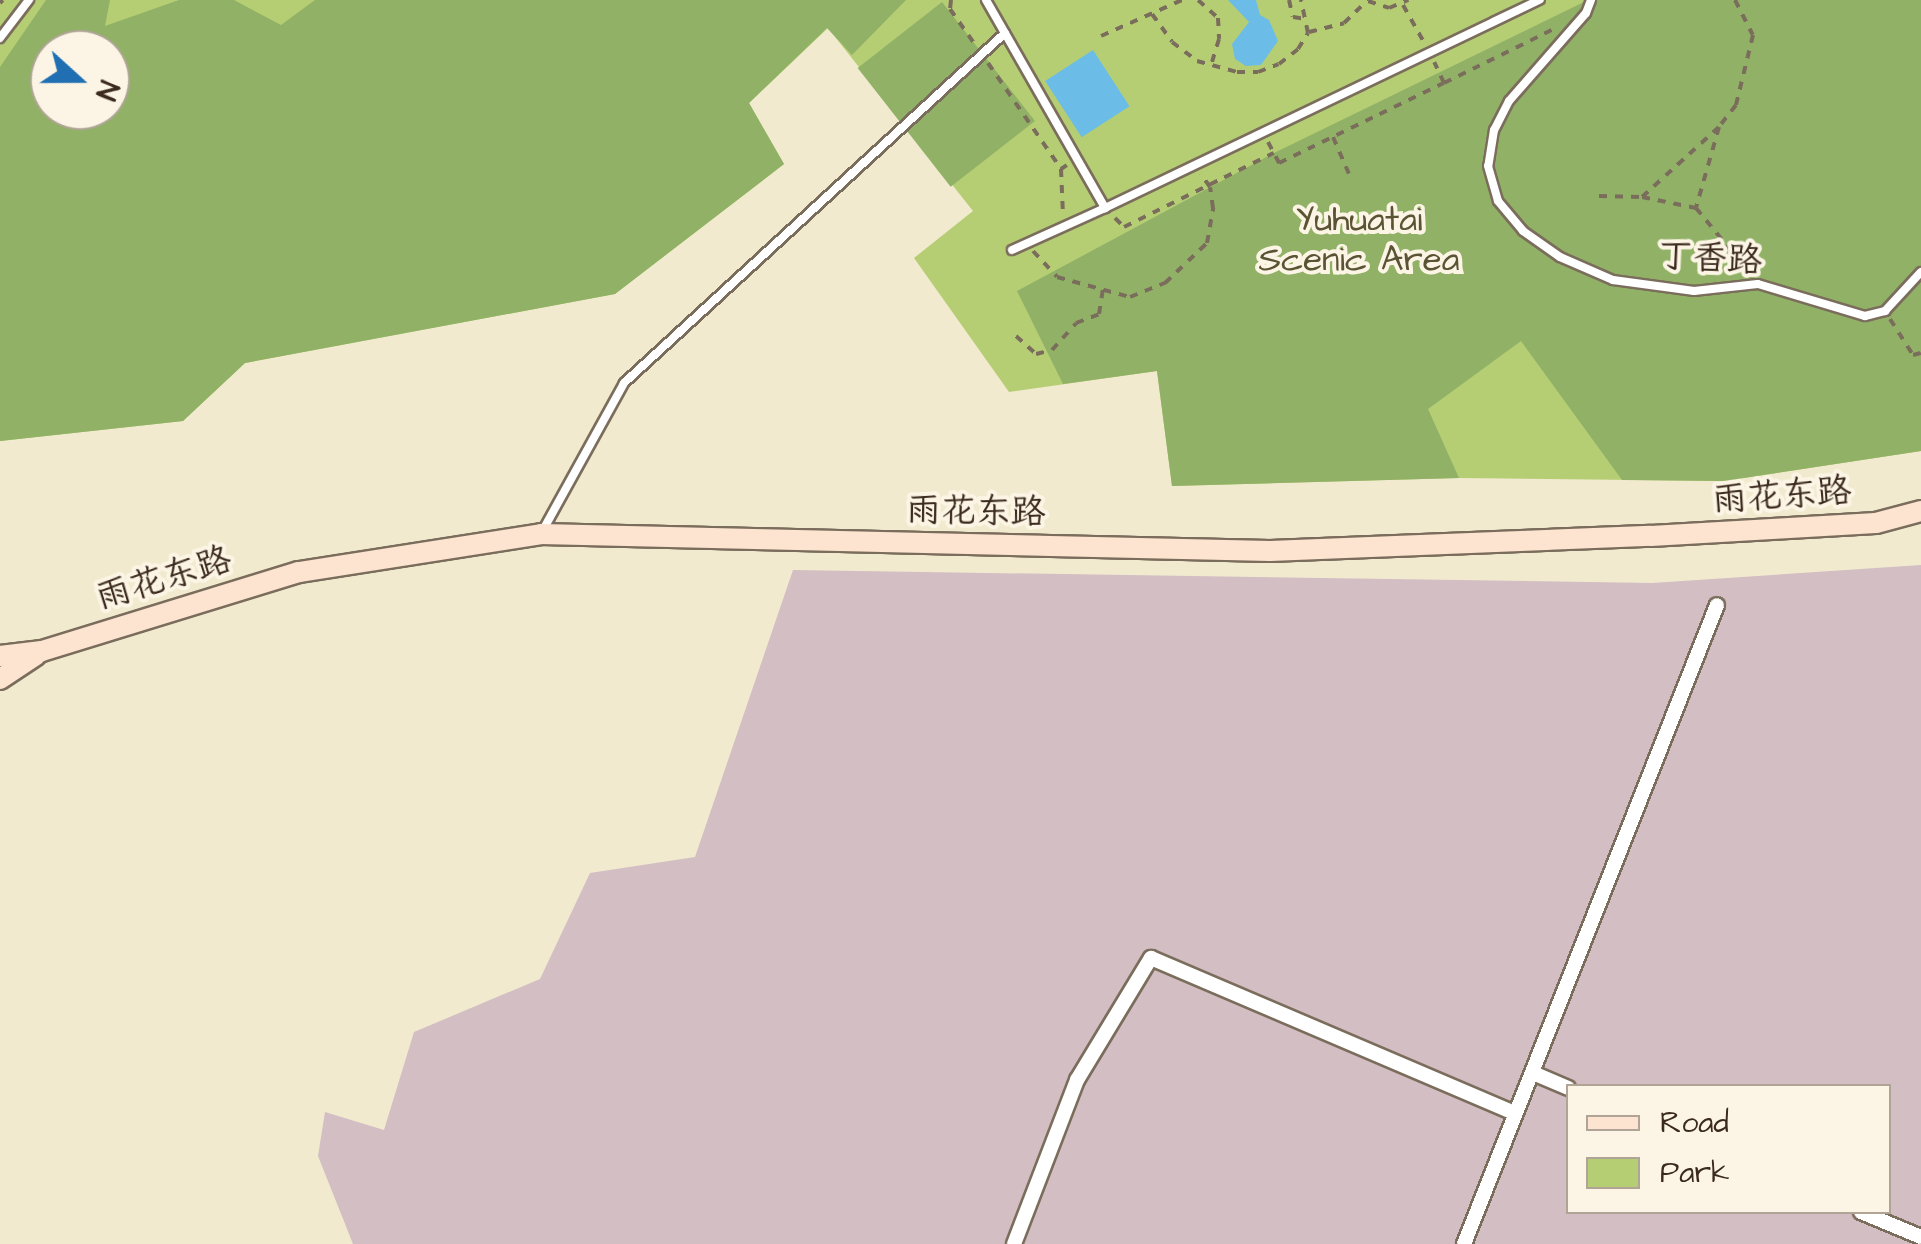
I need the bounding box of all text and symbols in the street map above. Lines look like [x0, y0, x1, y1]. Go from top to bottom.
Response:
north arrow [30, 30, 130, 130]
text: N [85, 75, 128, 105]
park label: Yuhuatai Scenic Area [1258, 199, 1460, 281]
street label: 丁香路 [1656, 235, 1764, 283]
street label: 雨花东路 [1711, 470, 1853, 522]
street label: 雨花东路 [906, 490, 1046, 534]
street label: 雨花东路 [91, 538, 237, 620]
legend [1566, 1084, 1891, 1214]
text: Road [1660, 1102, 1729, 1144]
text: Park [1660, 1152, 1729, 1194]

